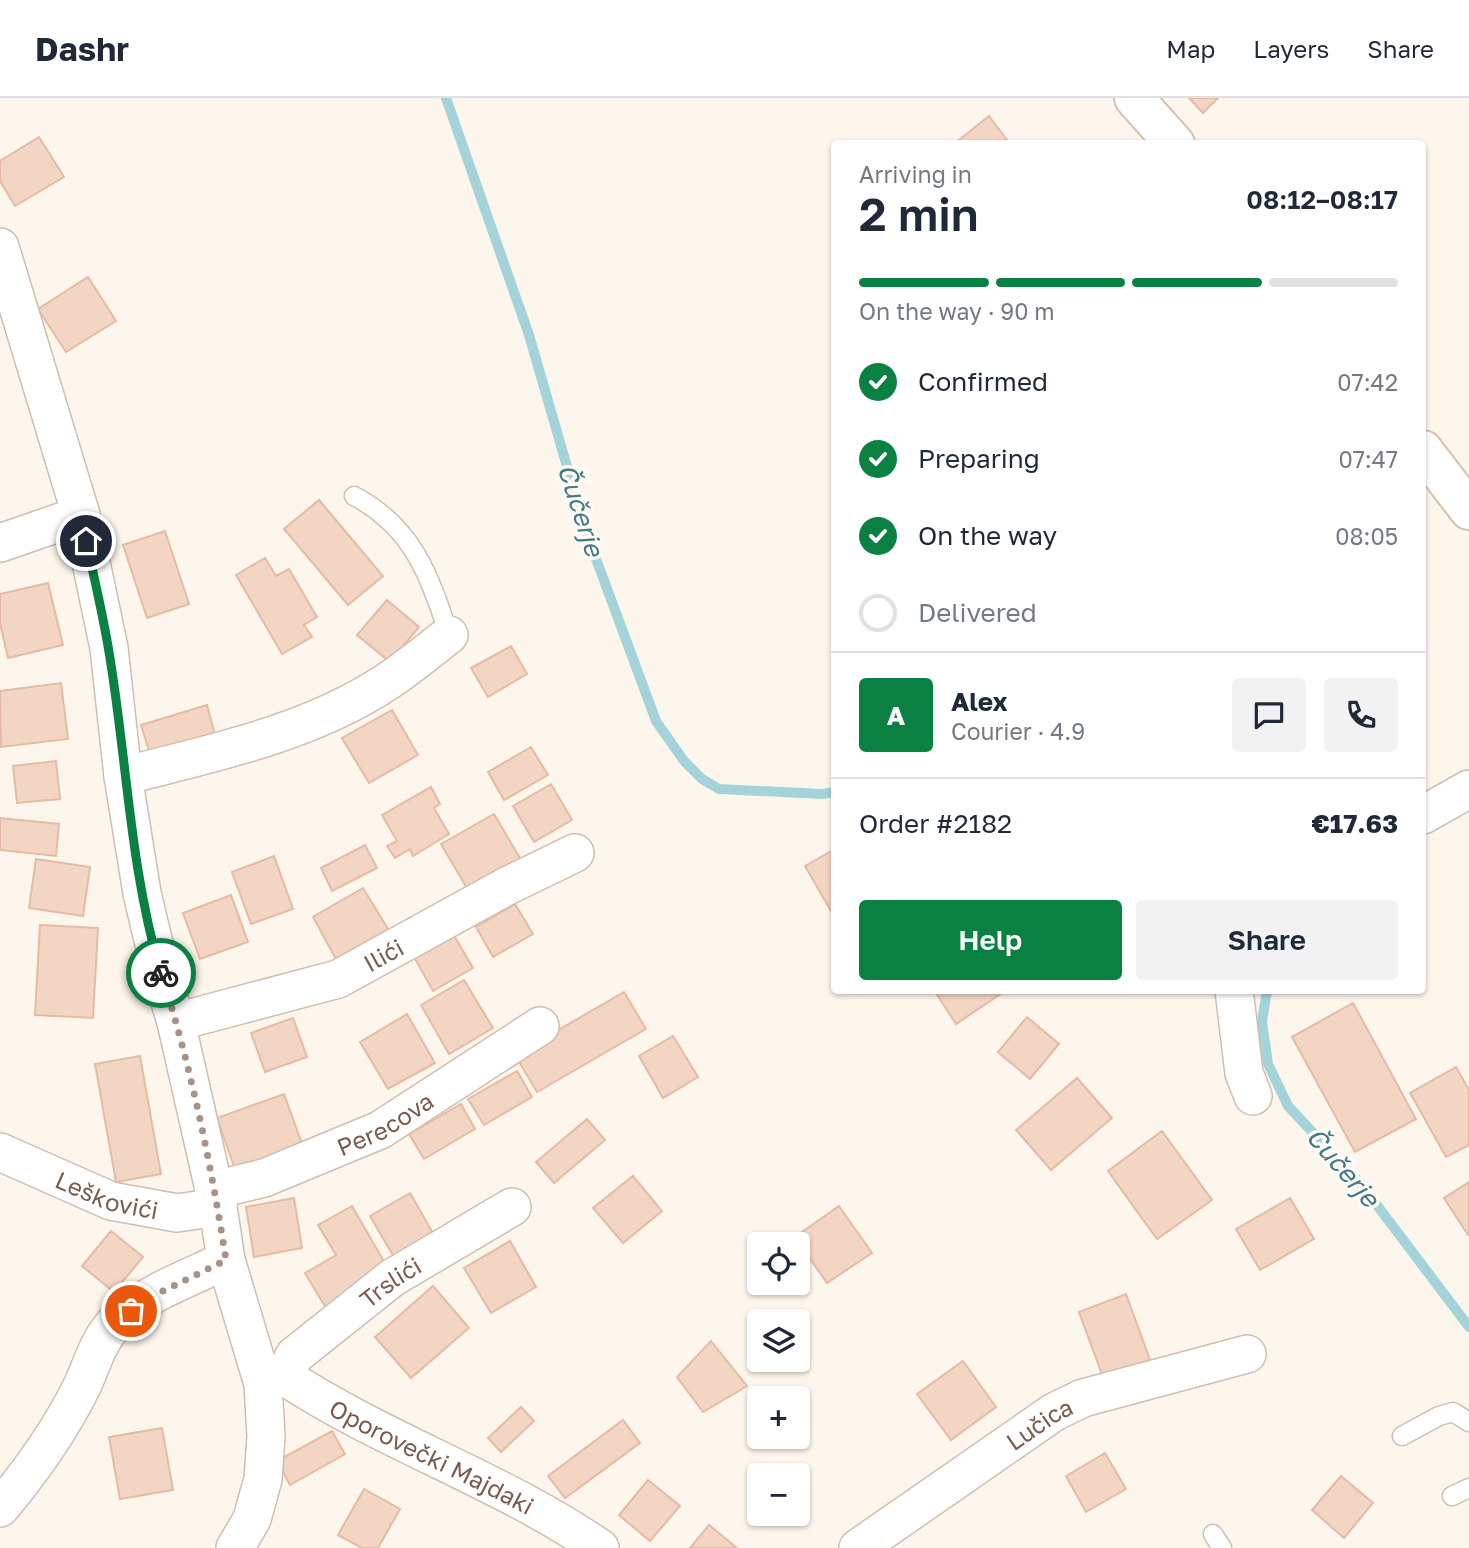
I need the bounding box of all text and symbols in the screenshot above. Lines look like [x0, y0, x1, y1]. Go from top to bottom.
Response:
text: Dashr [35, 29, 129, 68]
text: Map [1166, 34, 1215, 63]
text: Layers [1253, 34, 1329, 63]
text: Share [1367, 34, 1434, 63]
text: Arriving in [859, 160, 972, 188]
text: 08:12–08:17 [1246, 184, 1398, 215]
text: 2 min [859, 186, 979, 241]
text: On the way · 90 m [859, 297, 1055, 325]
icon: check [859, 363, 897, 401]
text: Confirmed [918, 366, 1048, 397]
text: 07:42 [1337, 368, 1398, 396]
icon: check [859, 440, 897, 478]
text: Preparing [918, 443, 1040, 474]
text: 07:47 [1338, 445, 1398, 473]
water label: Čučerje [552, 460, 611, 562]
pin [56, 511, 116, 571]
icon: check [859, 517, 897, 555]
text: On the way [918, 520, 1057, 551]
icon: home [67, 522, 105, 560]
text: 08:05 [1335, 522, 1398, 550]
text: Delivered [918, 597, 1037, 628]
button: chat [1232, 678, 1306, 752]
button: phone [1324, 678, 1398, 752]
text: Alex [951, 686, 1008, 717]
text: A [887, 700, 905, 731]
text: Courier · 4.9 [951, 717, 1085, 745]
text: Order #2182 [859, 808, 1012, 839]
text: €17.63 [1311, 808, 1398, 839]
button: Help [859, 900, 1122, 980]
button: Share [1136, 900, 1398, 980]
street label: Ilići [358, 932, 408, 977]
courier [126, 938, 196, 1008]
icon: bike [142, 954, 180, 992]
street label: Perecova [332, 1085, 438, 1161]
water label: Čučerje [1300, 1121, 1387, 1214]
street label: Leškovići [52, 1164, 161, 1224]
map controls [747, 1232, 810, 1526]
button: locate [747, 1232, 810, 1295]
street label: Trslići [353, 1250, 426, 1313]
pin [101, 1281, 161, 1341]
icon: bag [112, 1292, 150, 1330]
button: layers [747, 1309, 810, 1372]
button: + [747, 1386, 810, 1449]
street label: Lučica [1000, 1391, 1077, 1456]
street label: Oporovečki Majdaki [325, 1392, 539, 1520]
button: − [747, 1463, 810, 1526]

